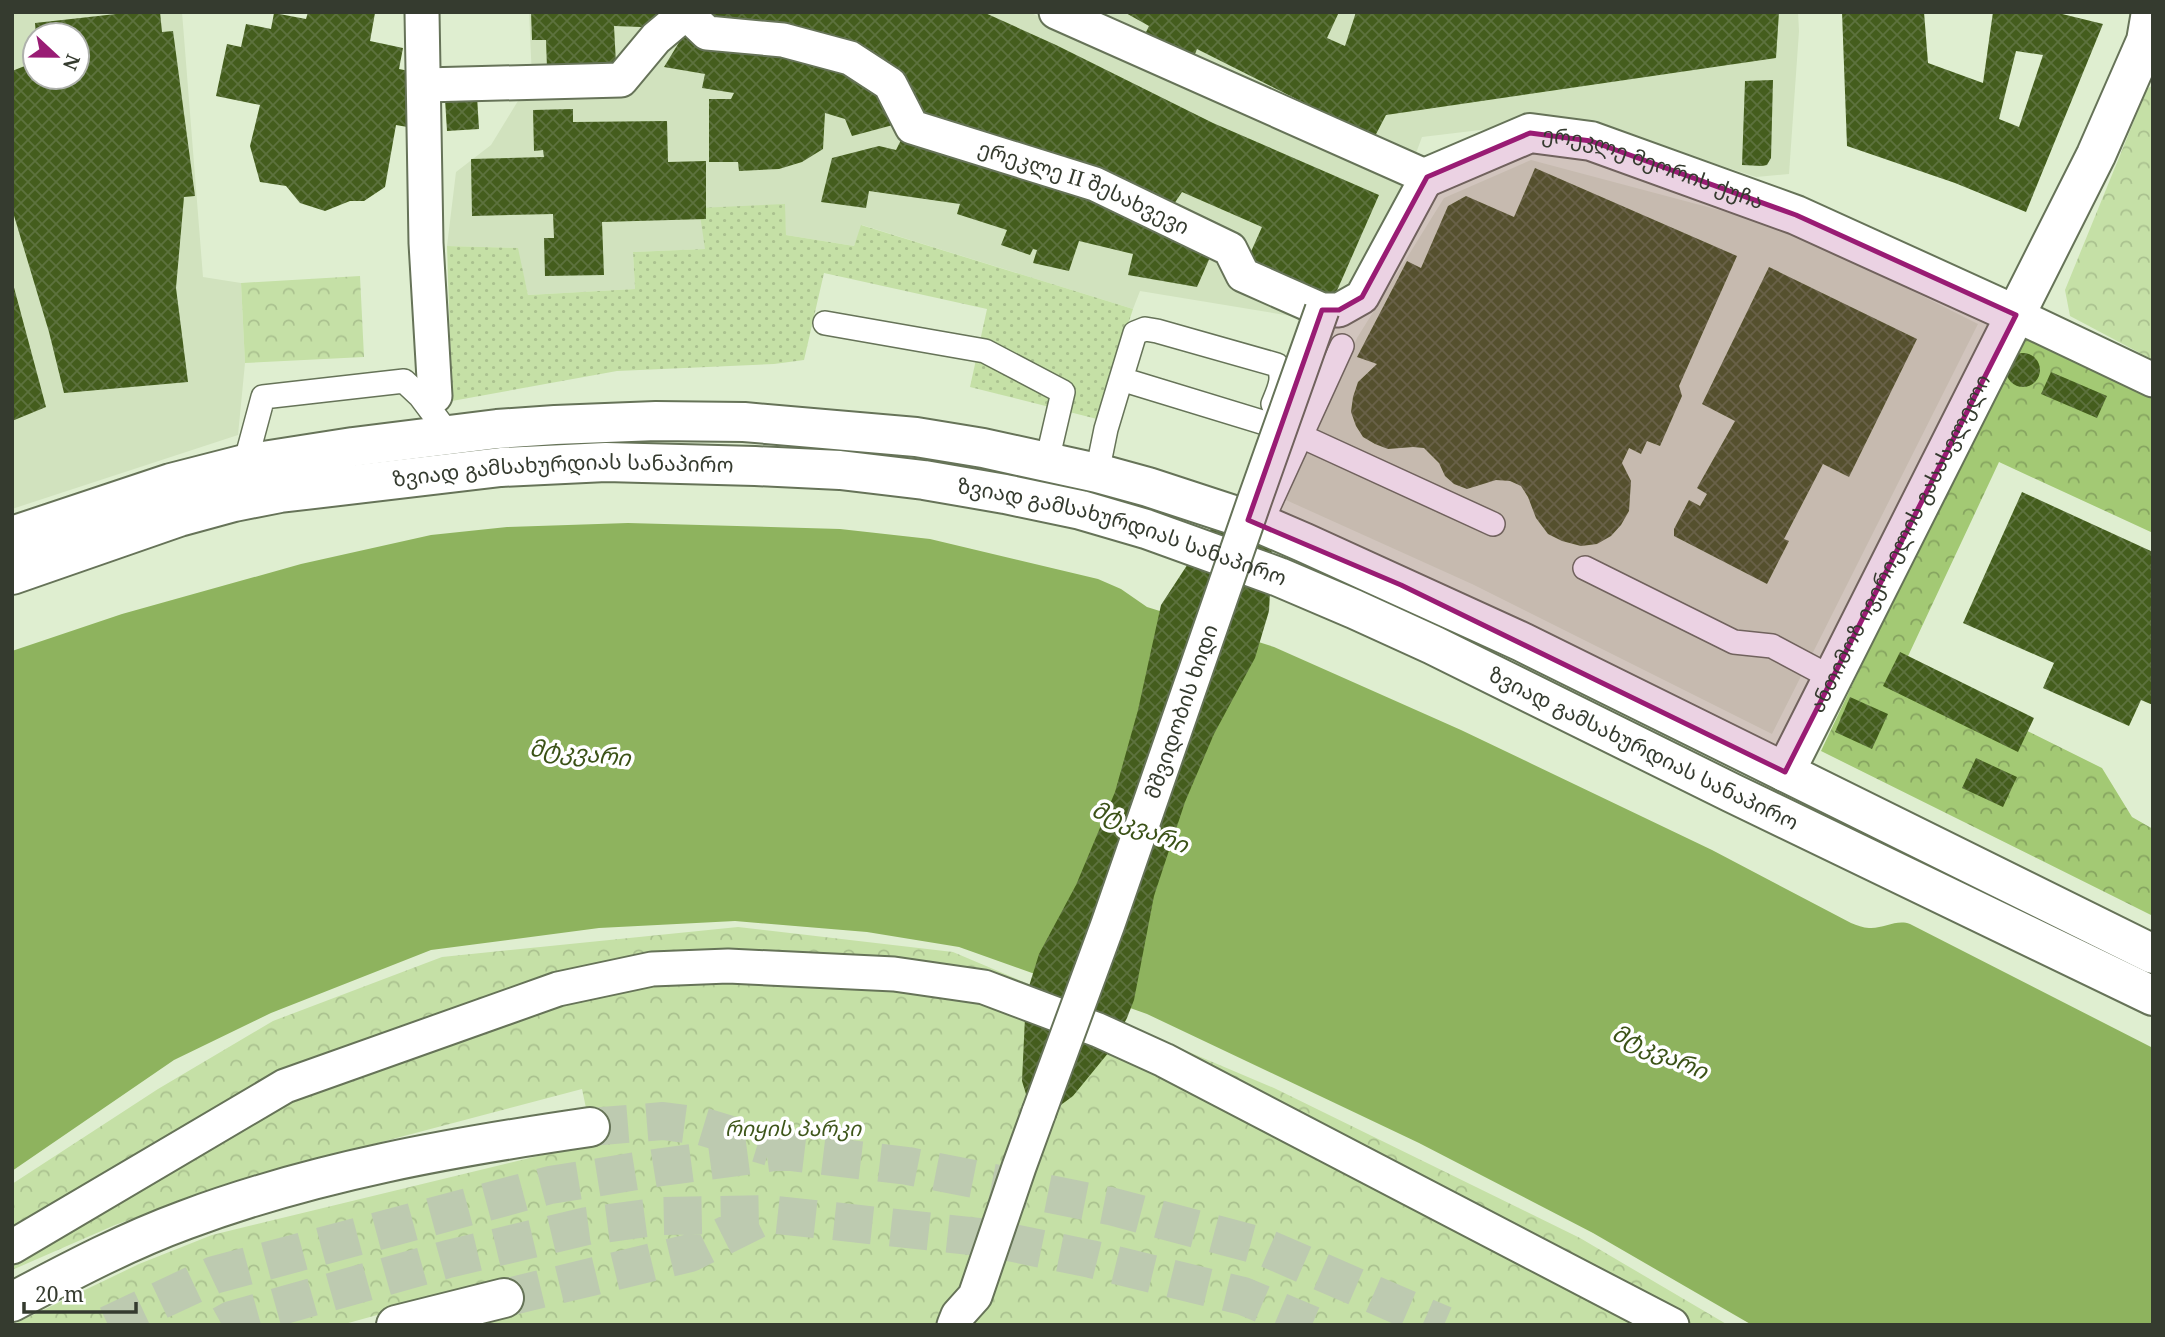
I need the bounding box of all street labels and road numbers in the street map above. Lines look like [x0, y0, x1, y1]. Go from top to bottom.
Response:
street label: ერეკლე მეორის ქუჩა [1540, 120, 1767, 215]
street label: ერეკლე II შესახვევი [975, 134, 1194, 240]
street label: ანთიმოზ ივერიელის გასასვლელი [1802, 369, 1996, 717]
street label: ზვიად გამსახურდიას სანაპირო [391, 447, 734, 493]
street label: ზვიად გამსახურდიას სანაპირო [955, 471, 1291, 592]
street label: მშვიდობის ხიდი [1137, 620, 1224, 802]
street label: ზვიად გამსახურდიას სანაპირო [1484, 660, 1803, 836]

